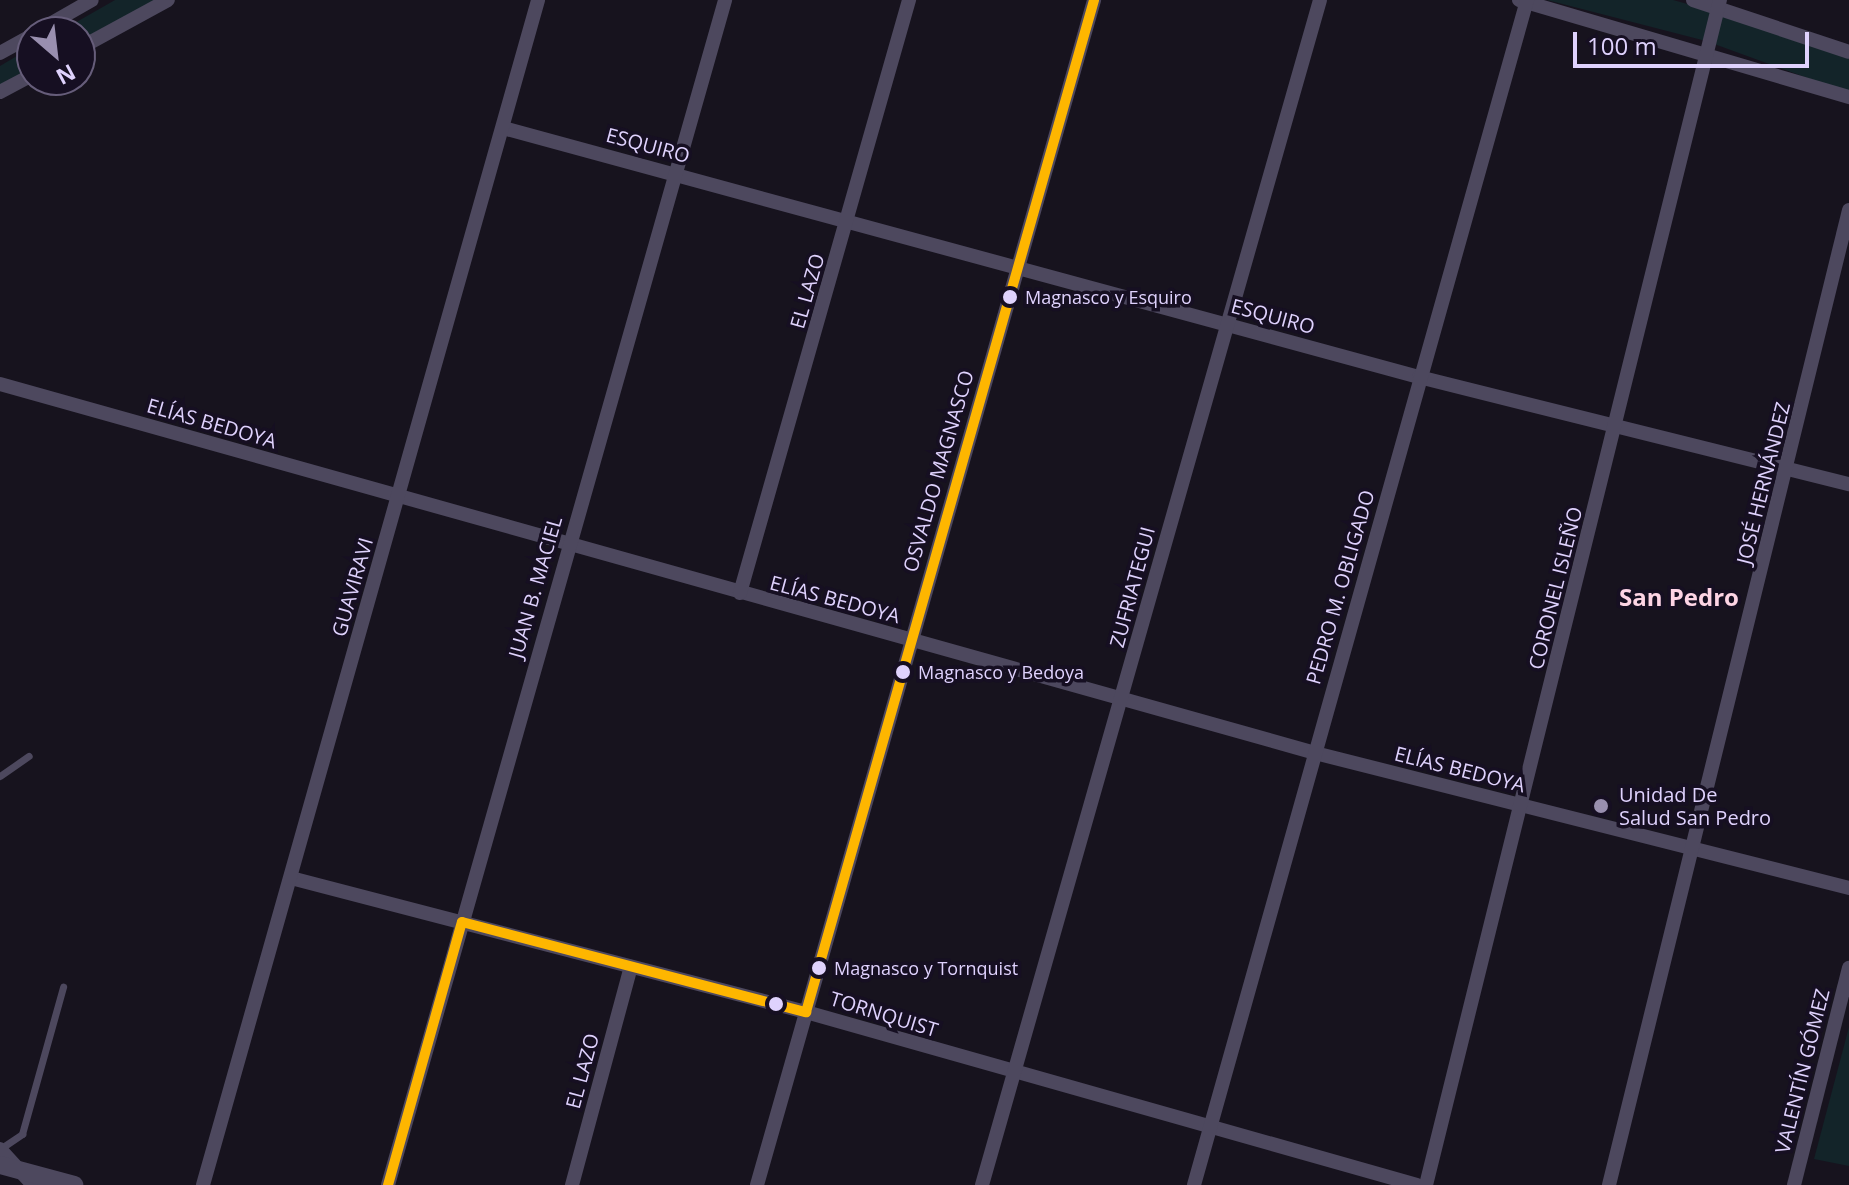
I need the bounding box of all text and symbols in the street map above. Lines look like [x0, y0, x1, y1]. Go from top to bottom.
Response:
north arrow [16, 16, 96, 96]
scale bar [1577, 16, 1813, 66]
text: 100 m [1587, 29, 1657, 62]
text: N [51, 58, 81, 93]
street label: ESQUIRO [604, 122, 692, 168]
street label: EL LAZO [785, 251, 829, 331]
place label: Magnasco y Esquiro [1025, 286, 1192, 308]
marker: Magnasco y Esquiro [1002, 289, 1018, 305]
street label: ESQUIRO [1229, 293, 1317, 339]
street label: OSVALDO MAGNASCO [898, 367, 978, 575]
street label: ELÍAS BEDOYA [144, 393, 280, 453]
street label: JOSÉ HERNÁNDEZ [1731, 399, 1795, 567]
street label: PEDRO M. OBLIGADO [1301, 487, 1379, 687]
street label: CORONEL ISLEÑO [1523, 504, 1587, 672]
street label: JUAN B. MACIEL [503, 513, 567, 661]
street label: ZUFRIATEGUI [1104, 524, 1160, 650]
street label: GUAVIRAVI [326, 535, 378, 639]
street label: ELÍAS BEDOYA [767, 570, 903, 628]
district label: San Pedro [1619, 583, 1739, 611]
place label: Magnasco y Bedoya [918, 661, 1084, 683]
marker: Magnasco y Bedoya [895, 664, 911, 680]
street label: ELÍAS BEDOYA [1392, 741, 1528, 797]
place label: Unidad De Salud San Pedro [1619, 782, 1771, 829]
marker: Unidad De Salud San Pedro [1590, 795, 1612, 817]
place label: Magnasco y Tornquist [834, 957, 1018, 979]
marker: Magnasco y Tornquist [811, 960, 827, 976]
street label: TORNQUIST [827, 986, 941, 1042]
street label: VALENTÍN GÓMEZ [1770, 986, 1834, 1156]
unlabelled marker [768, 996, 784, 1012]
street label: EL LAZO [560, 1031, 604, 1111]

